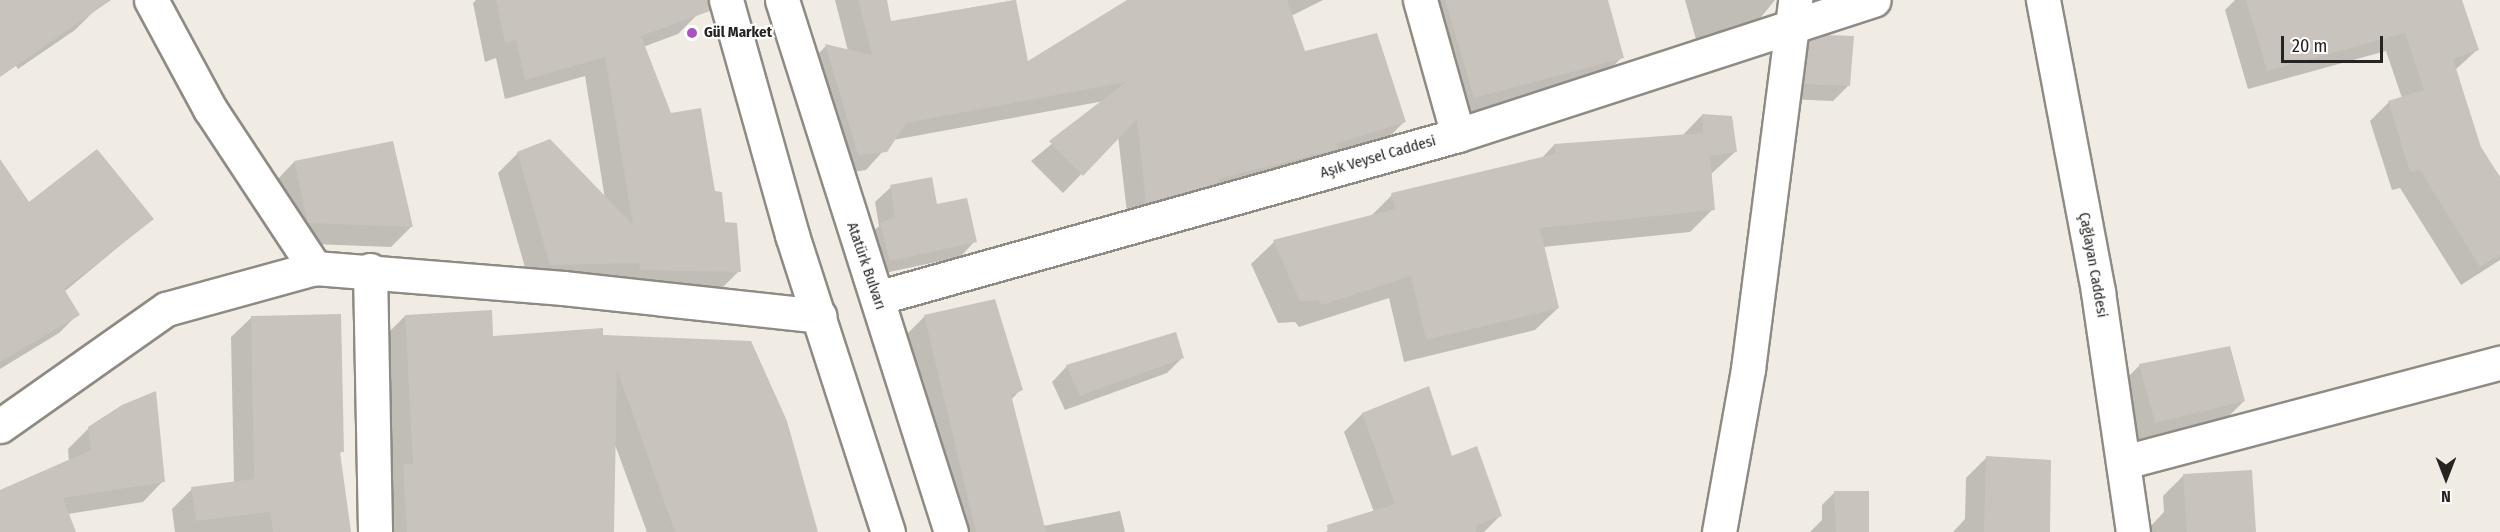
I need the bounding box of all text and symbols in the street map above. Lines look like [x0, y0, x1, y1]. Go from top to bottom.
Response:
place label: Gül Market [704, 24, 772, 42]
scale bar [2284, 24, 2386, 62]
marker: Gül Market [685, 26, 699, 40]
text: 20 m [2292, 35, 2327, 57]
street label: Aşık Veysel Caddesi [1318, 132, 1438, 182]
street label: Çağlayan Caddesi [2075, 211, 2111, 319]
street label: Atatürk Bulvarı [843, 220, 889, 312]
north arrow [2416, 448, 2476, 508]
text: N [2441, 487, 2451, 506]

